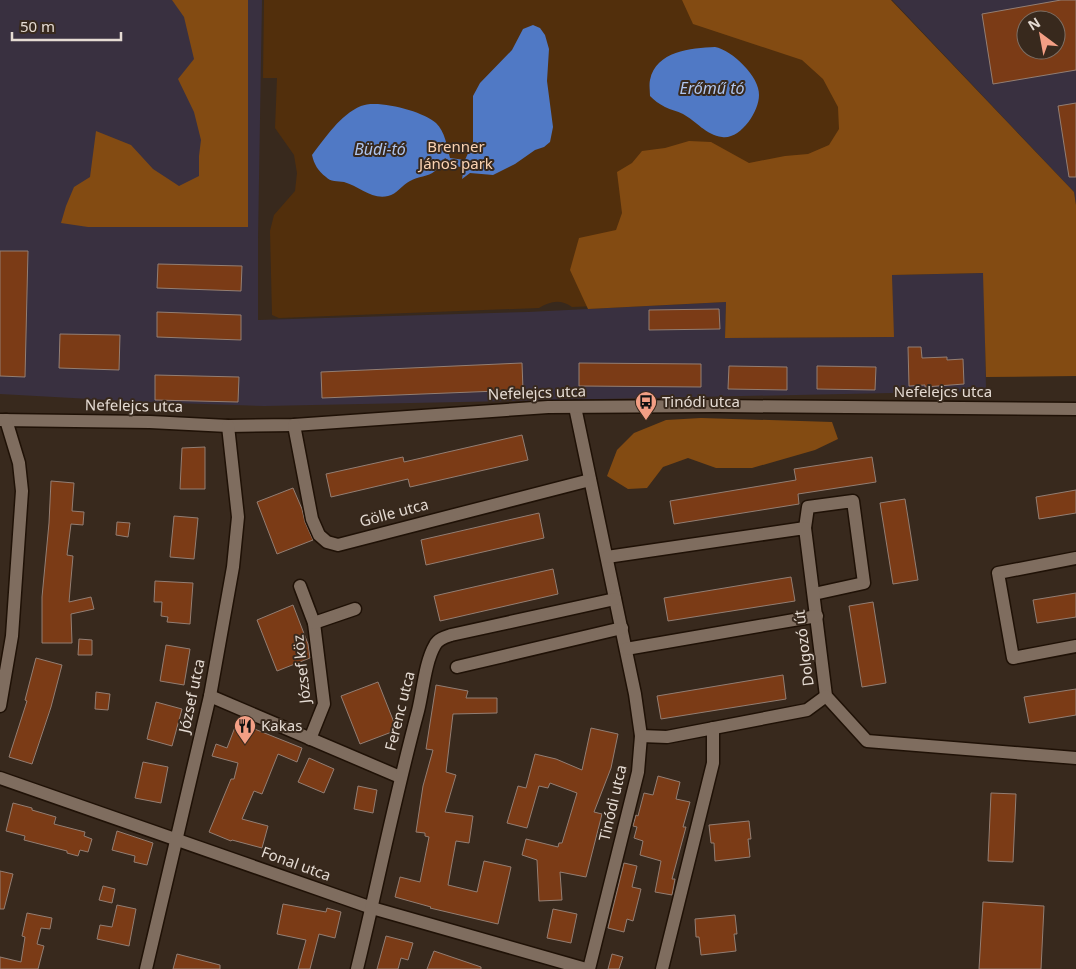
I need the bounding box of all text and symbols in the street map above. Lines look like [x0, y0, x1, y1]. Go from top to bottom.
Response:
scale bar [12, 10, 121, 42]
north arrow [1016, 10, 1066, 60]
text: N [1024, 12, 1044, 35]
text: 50 m [20, 16, 55, 36]
water label: Erőmű tó [679, 77, 745, 99]
park label: Brenner János park [417, 136, 493, 173]
water label: Büdi-tó [354, 138, 406, 160]
street label: Nefelejcs utca [488, 380, 586, 404]
street label: Nefelejcs utca [894, 381, 992, 401]
bus stop icon: Tinódi utca [634, 390, 658, 421]
place label: Tinódi utca [662, 391, 740, 411]
street label: Nefelejcs utca [85, 394, 183, 416]
street label: Gölle utca [357, 493, 430, 531]
street label: Dolgozó út [788, 608, 818, 687]
street label: József köz [287, 634, 315, 706]
street label: József utca [173, 657, 209, 737]
street label: Ferenc utca [379, 669, 419, 753]
restaurant icon: Kakas [233, 714, 257, 745]
place label: Kakas [261, 715, 302, 735]
street label: Tinódi utca [594, 763, 631, 843]
street label: Fonal utca [259, 841, 334, 885]

